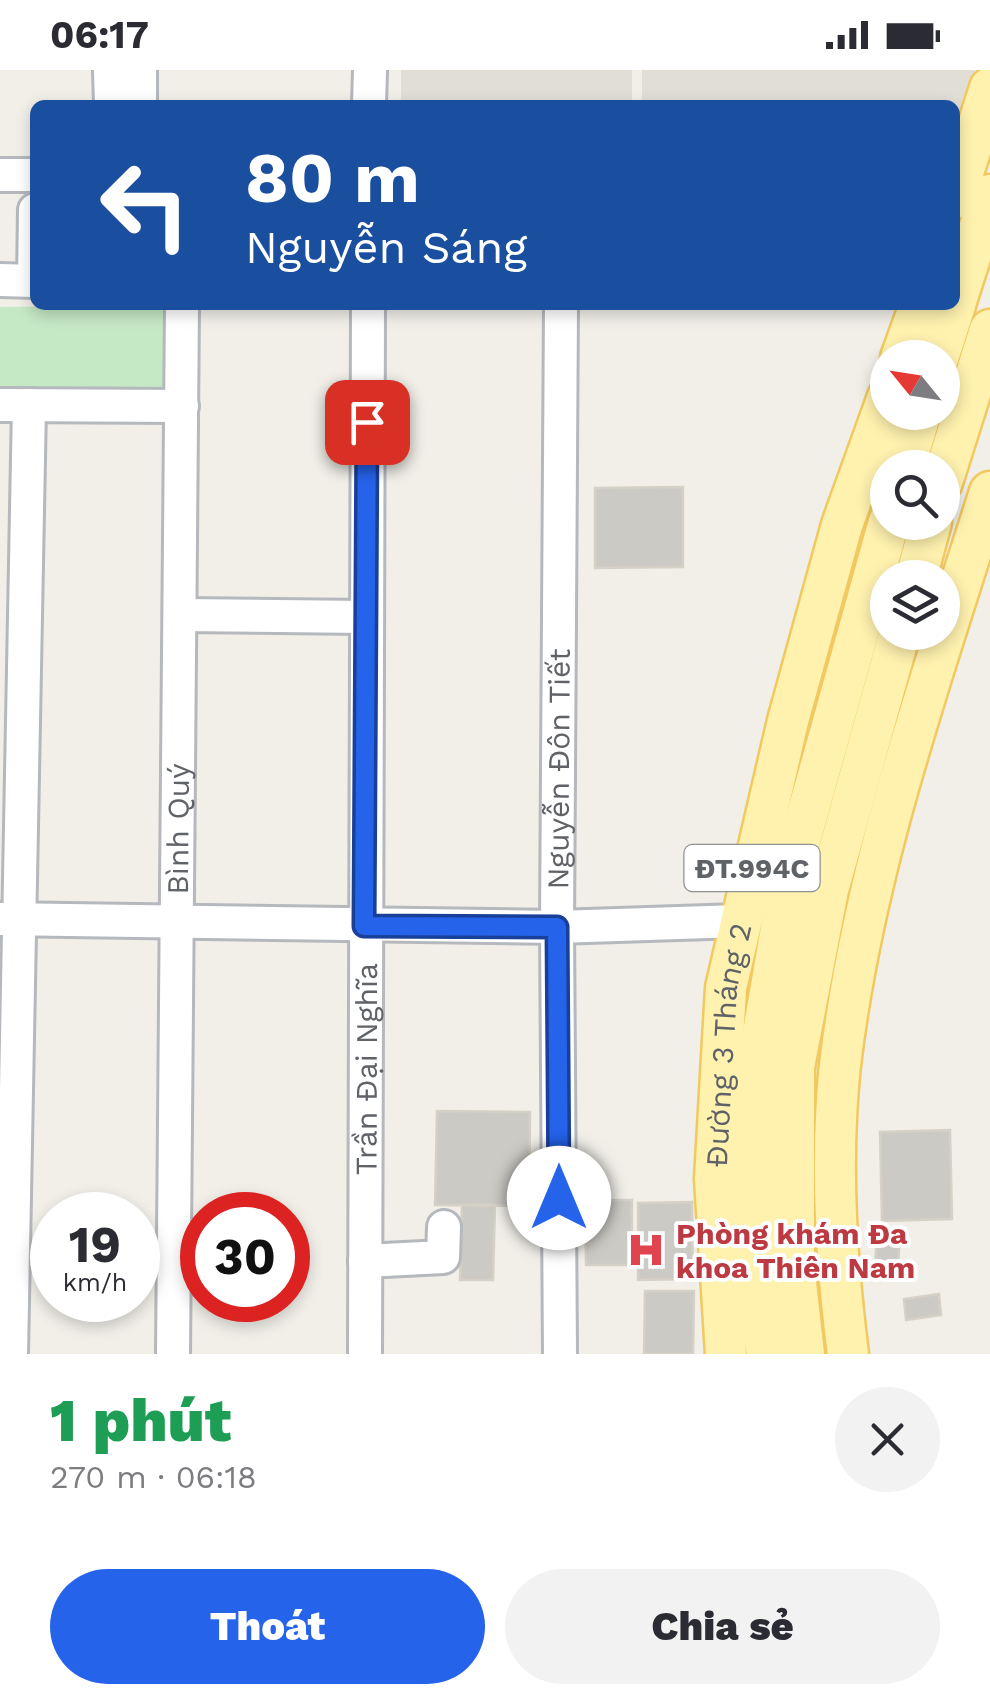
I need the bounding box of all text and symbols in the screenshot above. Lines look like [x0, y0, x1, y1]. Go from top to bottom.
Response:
text: 06:17 [50, 13, 149, 57]
text: 80 m [245, 137, 420, 219]
icon: left [80, 140, 210, 270]
text: Nguyễn Sáng [245, 221, 527, 274]
north arrow [870, 340, 960, 430]
map controls [870, 340, 960, 650]
pin [325, 380, 410, 465]
icon: arrive [340, 395, 395, 450]
button: search [870, 450, 960, 540]
button: layers [870, 560, 960, 650]
street label: Nguyễn Đôn Tiết [540, 648, 576, 890]
street label: Bình Quý [159, 763, 196, 895]
road number: ĐT.994C [684, 845, 820, 891]
street label: Đường 3 Tháng 2 [698, 920, 758, 1168]
street label: Trần Đại Nghĩa [348, 963, 384, 1175]
position arrow [507, 1146, 611, 1250]
speed limit sign: 30 [180, 1192, 310, 1322]
text: 19 [69, 1215, 121, 1274]
place label: Phòng khám Đa khoa Thiên Nam [676, 1216, 915, 1285]
hospital icon: Phòng khám Đa khoa Thiên Nam [625, 1229, 667, 1271]
text: km/h [63, 1268, 127, 1297]
text: 1 phút [50, 1385, 231, 1456]
button: close [835, 1387, 940, 1492]
text: 270 m · 06:18 [50, 1458, 257, 1496]
button: Thoát [50, 1569, 485, 1684]
button: Chia sẻ [505, 1569, 940, 1684]

